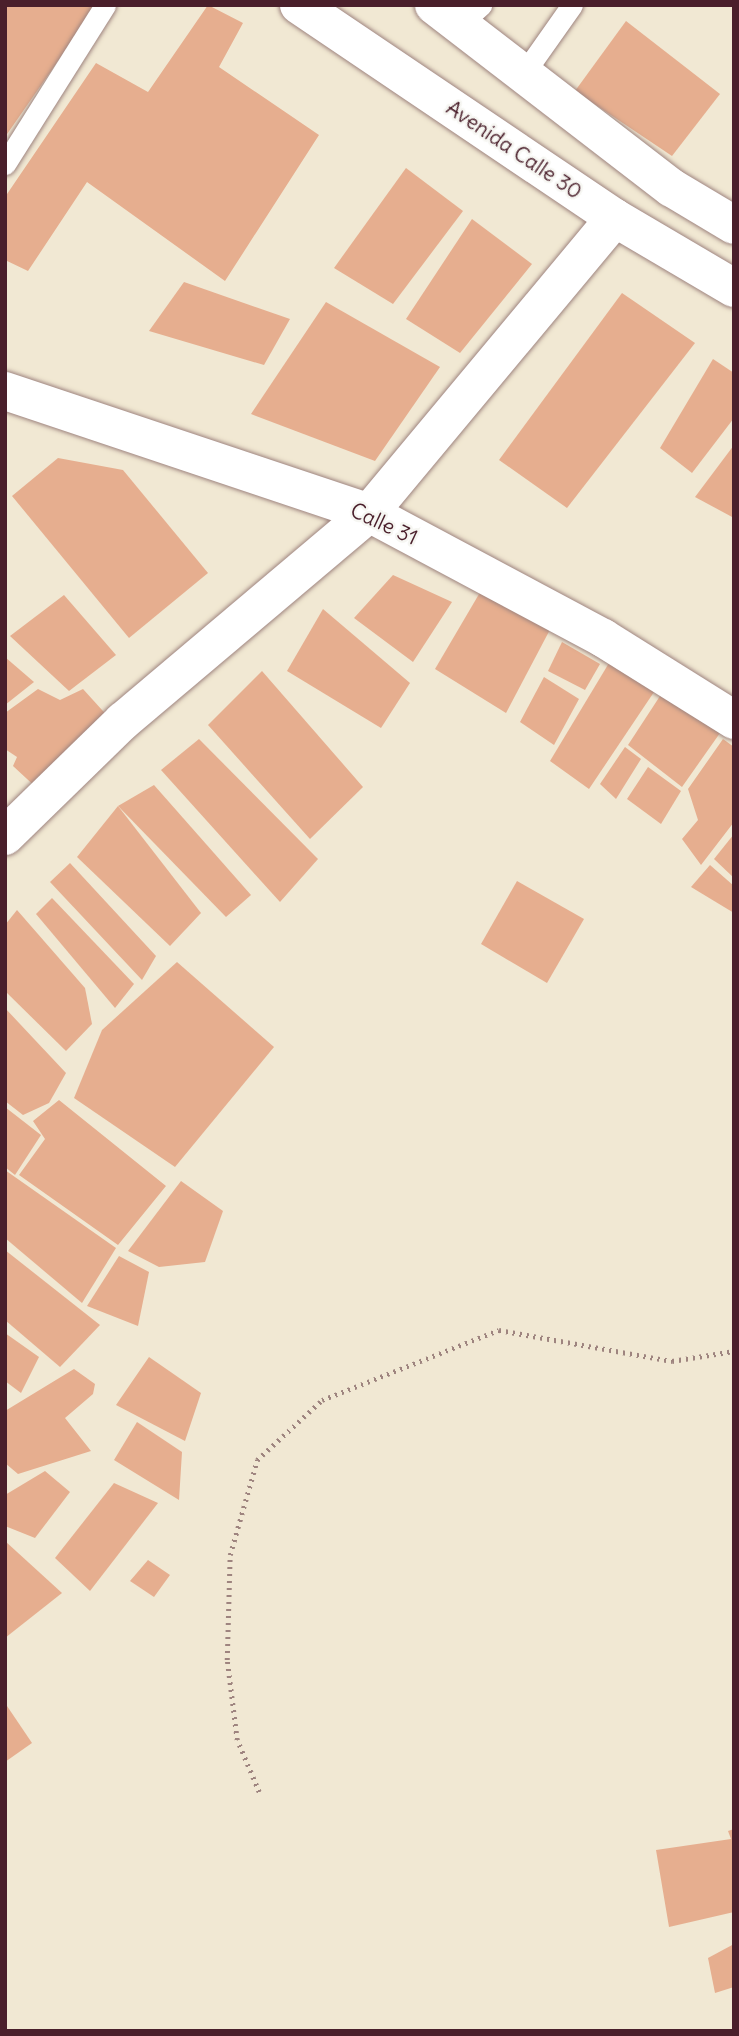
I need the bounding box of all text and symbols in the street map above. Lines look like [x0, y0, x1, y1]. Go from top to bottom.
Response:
street label: Avenida Calle 30 [441, 95, 587, 205]
street label: Calle 31 [346, 497, 422, 551]

